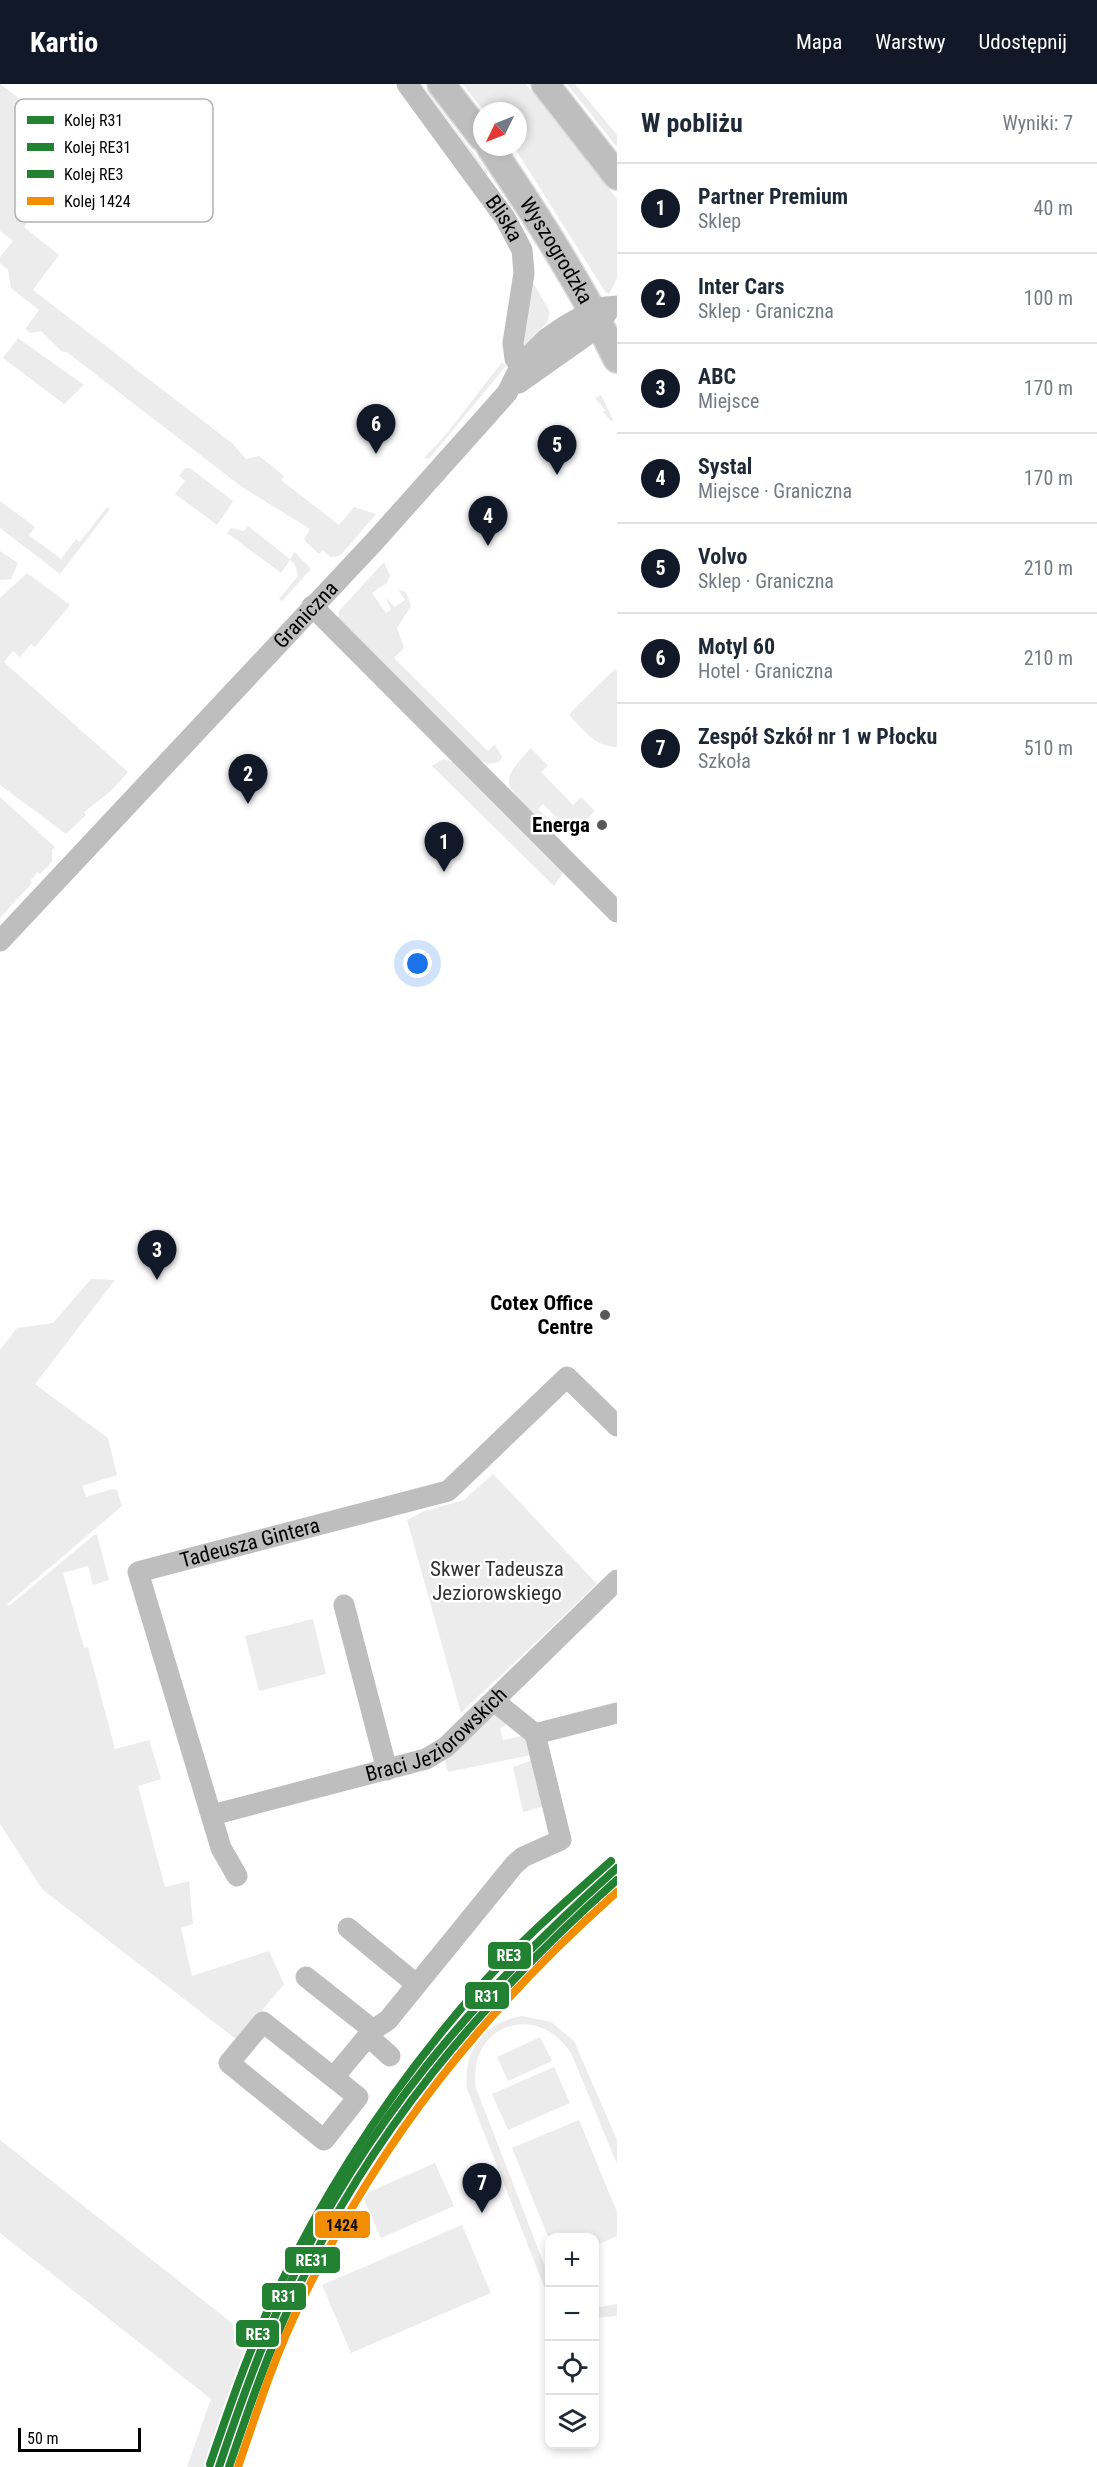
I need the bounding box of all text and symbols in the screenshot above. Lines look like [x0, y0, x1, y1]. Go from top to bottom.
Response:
text: Kartio [30, 26, 98, 59]
text: Mapa [796, 30, 842, 54]
text: Warstwy [875, 30, 946, 54]
text: Udostępnij [979, 30, 1067, 54]
legend [15, 99, 213, 222]
north arrow [473, 102, 527, 156]
text: W pobliżu [641, 108, 743, 138]
text: Kolej R31 [64, 111, 123, 130]
text: Wyniki: 7 [1002, 111, 1073, 135]
text: Kolej RE31 [64, 138, 131, 157]
text: Kolej RE3 [64, 165, 123, 184]
text: Partner Premium [698, 184, 848, 209]
street label: Bliska [480, 191, 527, 246]
text: Kolej 1424 [64, 192, 131, 211]
street label: Wyszogrodzka [515, 193, 598, 308]
text: 1 [655, 196, 666, 220]
text: 40 m [1034, 196, 1073, 220]
text: Sklep [698, 209, 741, 233]
text: Inter Cars [698, 274, 785, 299]
text: 2 [655, 286, 666, 310]
text: 100 m [1024, 286, 1073, 310]
text: Sklep · Graniczna [698, 299, 834, 323]
text: ABC [698, 364, 736, 389]
text: 3 [655, 376, 666, 400]
text: 170 m [1024, 376, 1073, 400]
text: Miejsce [698, 389, 759, 413]
pin: 6 [356, 404, 395, 454]
pin: 5 [538, 426, 576, 475]
text: Systal [698, 454, 752, 479]
text: 4 [655, 466, 666, 490]
text: 170 m [1024, 466, 1073, 490]
text: Miejsce · Graniczna [698, 479, 852, 503]
pin: 4 [468, 496, 508, 546]
text: Volvo [698, 544, 747, 569]
text: 5 [655, 556, 666, 580]
text: 210 m [1024, 556, 1073, 580]
text: Sklep · Graniczna [698, 569, 834, 593]
street label: Graniczna [269, 577, 343, 653]
text: Motyl 60 [698, 634, 775, 659]
text: 6 [655, 646, 666, 670]
text: 210 m [1024, 646, 1073, 670]
text: Hotel · Graniczna [698, 659, 833, 683]
text: Zespół Szkół nr 1 w Płocku [698, 724, 937, 749]
text: 7 [655, 736, 666, 760]
text: 510 m [1024, 736, 1073, 760]
text: Szkoła [698, 749, 751, 773]
pin: 2 [228, 754, 268, 804]
place label: Energa [532, 813, 590, 837]
marker: Energa [595, 818, 609, 832]
pin: 1 [424, 822, 464, 872]
your location [403, 949, 432, 978]
pin: 3 [138, 1230, 176, 1280]
place label: Cotex Office Centre [490, 1291, 593, 1339]
marker: Cotex Office Centre [598, 1308, 612, 1322]
street label: Tadeusza Gintera [177, 1513, 322, 1573]
park label: Skwer Tadeusza Jeziorowskiego [430, 1557, 564, 1605]
street label: Braci Jeziorowskich [363, 1682, 512, 1786]
line badge: RE3 [487, 1941, 532, 1970]
text: RE3 [497, 1946, 521, 1965]
line badge: R31 [464, 1981, 510, 2010]
text: R31 [474, 1987, 500, 2006]
pin: 7 [462, 2164, 502, 2213]
line badge: 1424 [314, 2210, 371, 2239]
text: 1424 [326, 2216, 358, 2235]
map controls [545, 2233, 599, 2449]
button: + [545, 2233, 599, 2287]
line badge: RE31 [284, 2246, 341, 2274]
text: RE31 [296, 2251, 328, 2270]
line badge: R31 [261, 2282, 307, 2311]
text: R31 [271, 2287, 297, 2306]
button: − [545, 2287, 599, 2341]
line badge: RE3 [235, 2319, 280, 2348]
text: RE3 [246, 2325, 270, 2344]
button: locate [545, 2341, 599, 2395]
button: layers [545, 2395, 599, 2449]
scale bar [18, 2425, 141, 2452]
text: 50 m [27, 2429, 59, 2448]

